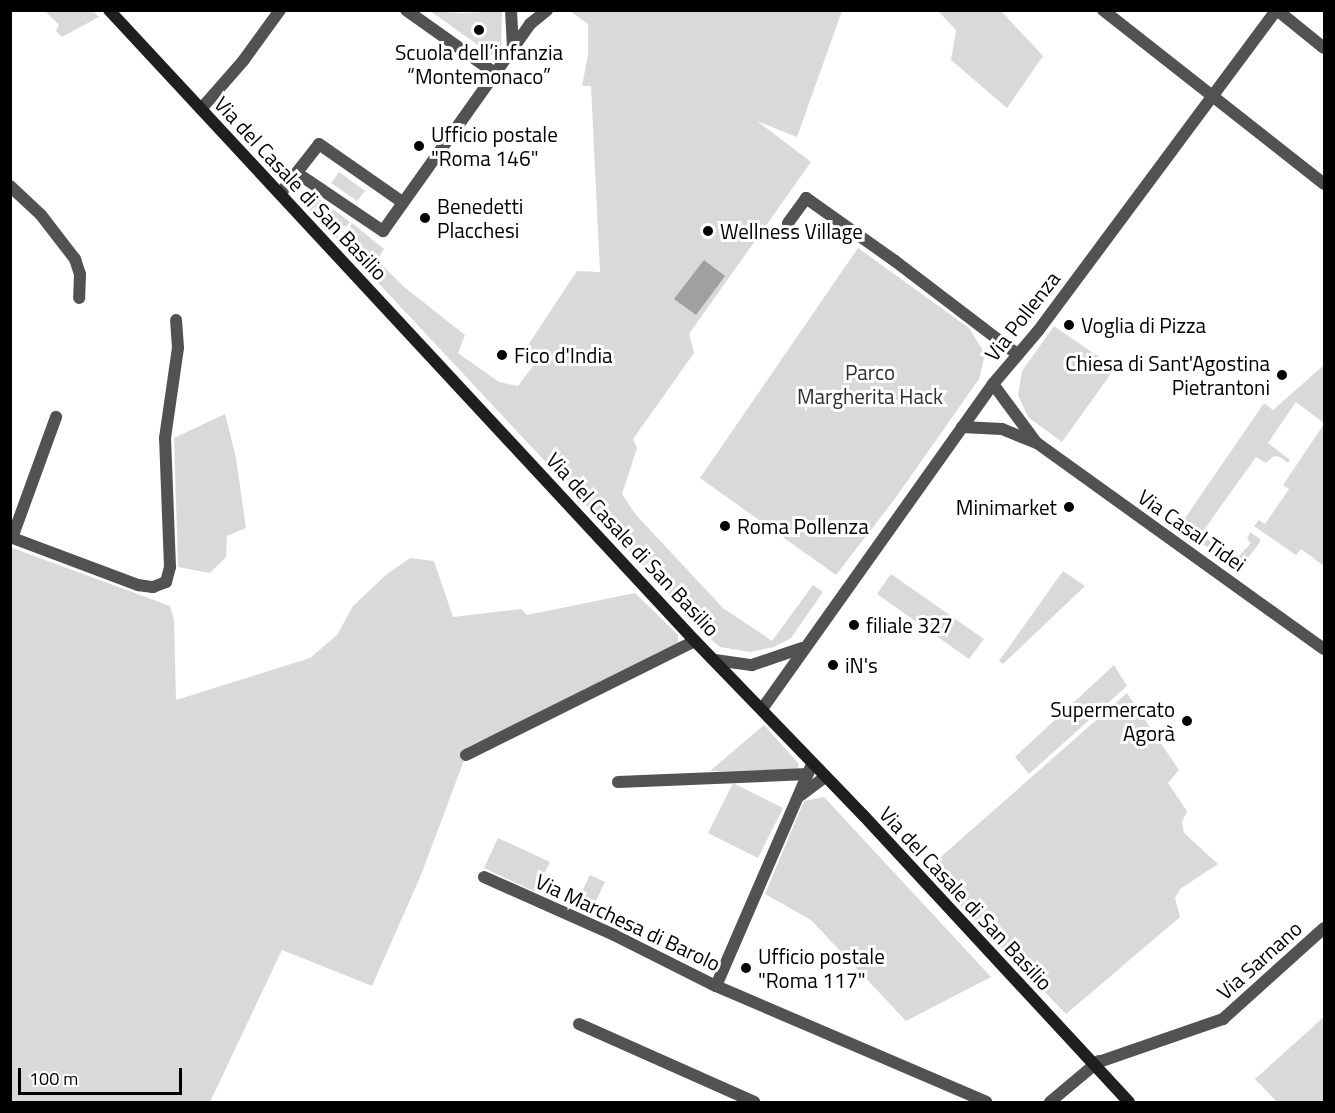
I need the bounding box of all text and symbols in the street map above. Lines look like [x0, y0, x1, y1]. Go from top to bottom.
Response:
marker: Scuola dell’infanzia “Montemonaco” [472, 23, 486, 37]
place label: Scuola dell’infanzia “Montemonaco” [395, 39, 563, 89]
street label: Via del Casale di San Basilio [209, 91, 393, 285]
place label: Ufficio postale "Roma 146" [431, 121, 558, 171]
marker: Ufficio postale "Roma 146" [412, 139, 426, 153]
place label: Benedetti Placchesi [437, 193, 523, 243]
marker: Benedetti Placchesi [418, 211, 432, 225]
place label: Wellness Village [720, 218, 863, 244]
marker: Wellness Village [701, 224, 715, 238]
street label: Via Pollenza [979, 266, 1065, 366]
place label: Voglia di Pizza [1081, 312, 1206, 338]
marker: Voglia di Pizza [1062, 318, 1076, 332]
place label: Fico d'India [514, 342, 613, 368]
marker: Fico d'India [495, 348, 509, 362]
place label: Chiesa di Sant'Agostina Pietrantoni [1065, 350, 1270, 400]
park label: Parco Margherita Hack [797, 359, 943, 409]
marker: Chiesa di Sant'Agostina Pietrantoni [1275, 368, 1289, 382]
street label: Via del Casale di San Basilio [541, 447, 725, 641]
street label: Via Casal Tidei [1133, 484, 1251, 576]
place label: Minimarket [956, 494, 1057, 520]
marker: Minimarket [1062, 500, 1076, 514]
place label: Roma Pollenza [737, 513, 869, 539]
marker: Roma Pollenza [718, 519, 732, 533]
place label: filiale 327 [866, 612, 953, 638]
marker: filiale 327 [847, 618, 861, 632]
place label: iN's [845, 652, 878, 678]
marker: iN's [826, 658, 840, 672]
place label: Supermercato Agorà [1050, 696, 1175, 746]
marker: Supermercato Agorà [1180, 714, 1194, 728]
street label: Via del Casale di San Basilio [874, 801, 1058, 995]
street label: Via Marchesa di Barolo [532, 868, 724, 976]
street label: Via Sarnano [1211, 915, 1307, 1005]
place label: Ufficio postale "Roma 117" [758, 943, 885, 993]
marker: Ufficio postale "Roma 117" [739, 961, 753, 975]
scale bar [21, 1056, 184, 1094]
text: 100 m [29, 1065, 78, 1092]

